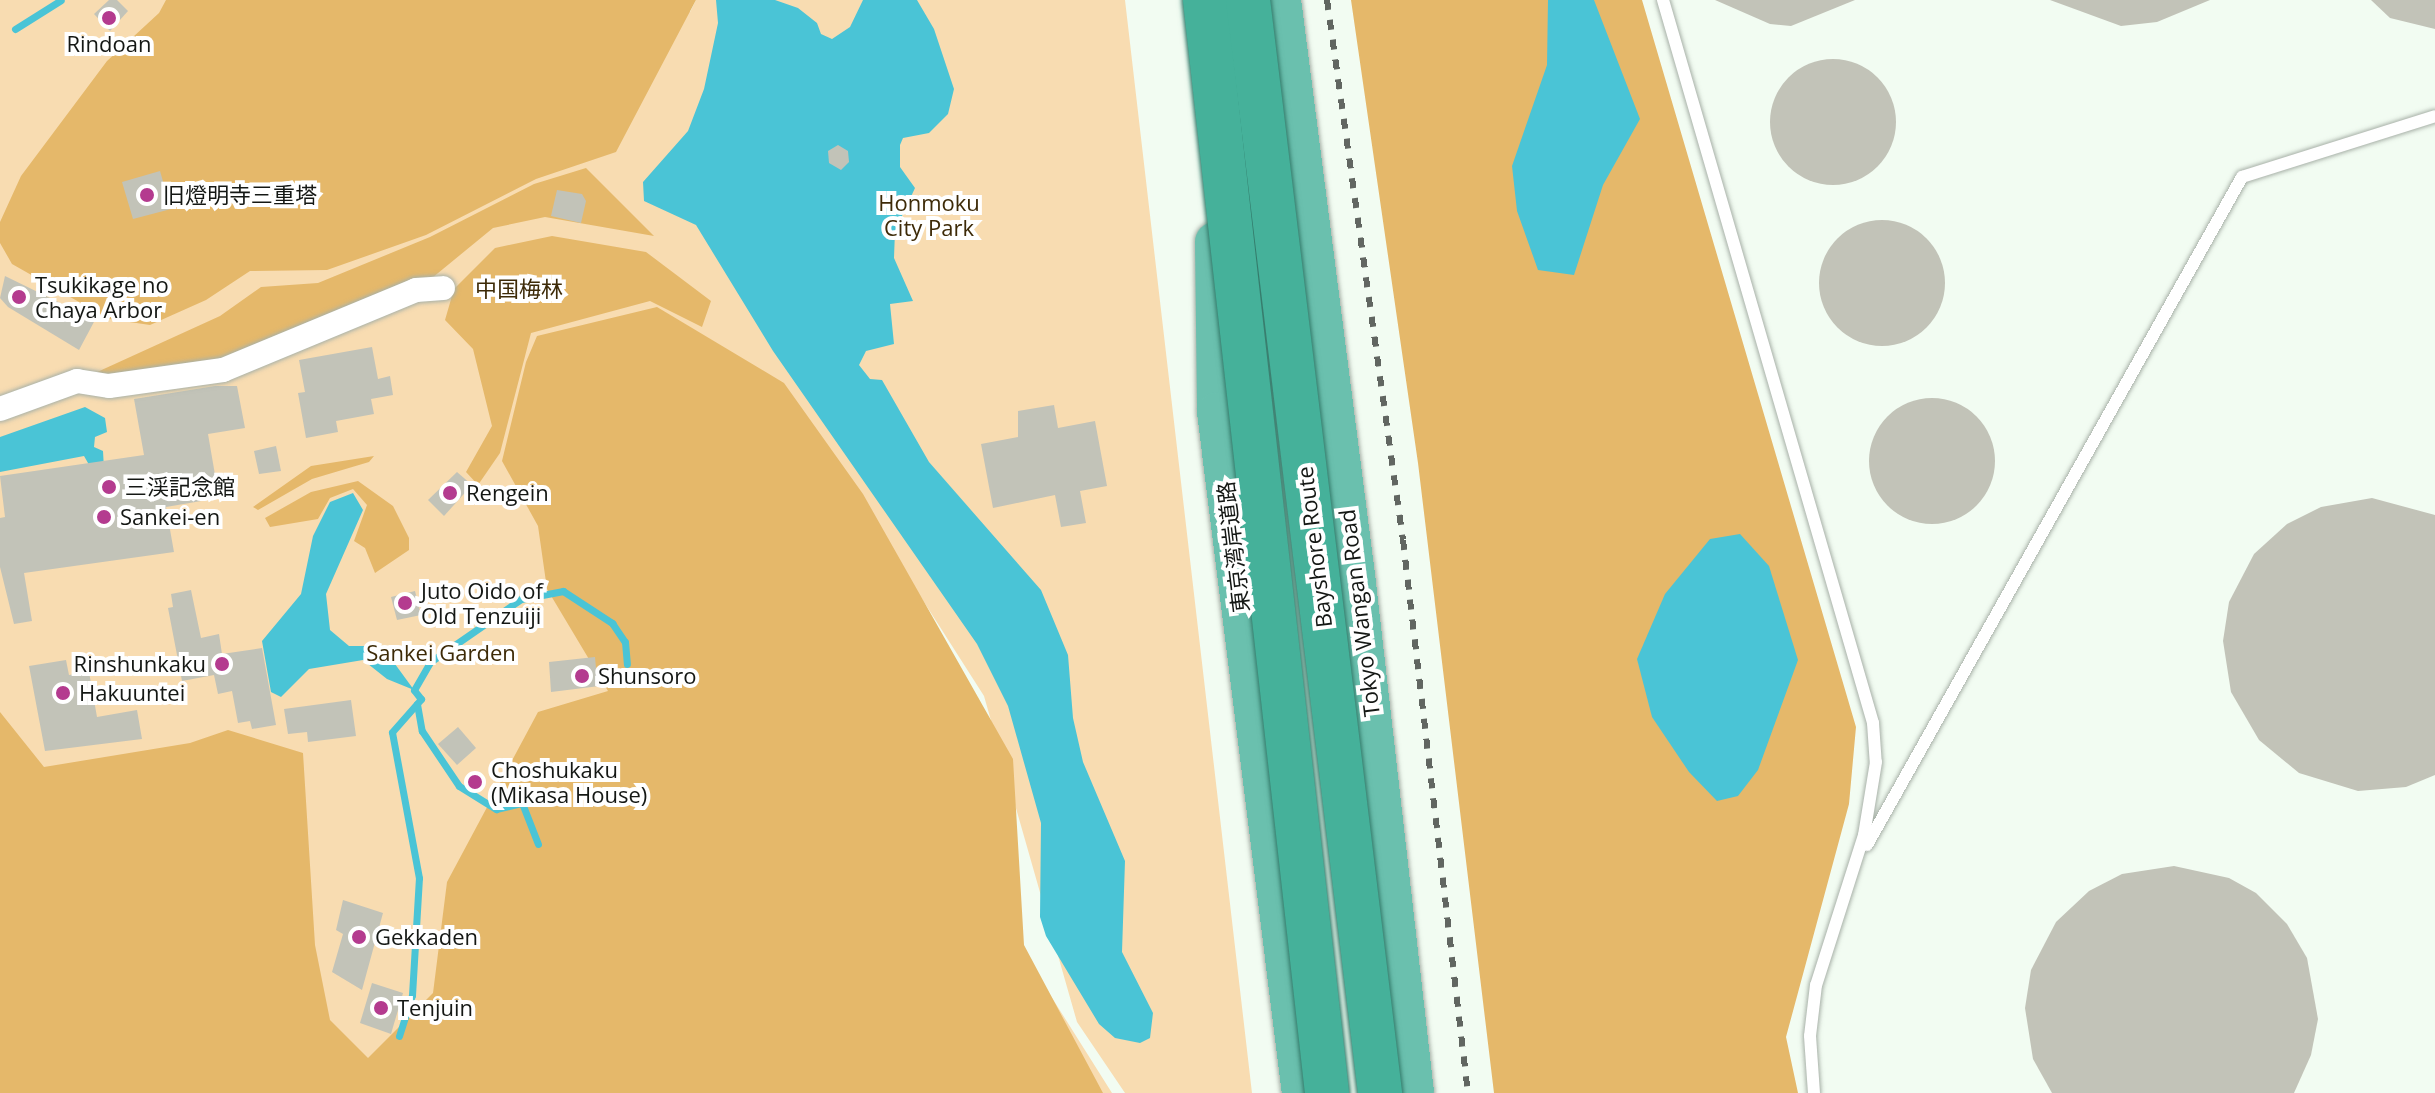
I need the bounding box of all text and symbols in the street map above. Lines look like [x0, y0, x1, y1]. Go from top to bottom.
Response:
marker: Rindoan [100, 9, 118, 27]
place label: Rindoan [66, 31, 152, 57]
place label: 旧燈明寺三重塔 [163, 182, 317, 208]
marker: 旧燈明寺三重塔 [138, 186, 156, 204]
park label: Honmoku City Park [878, 189, 980, 240]
place label: Tsukikage no Chaya Arbor [35, 271, 169, 322]
park label: 中国梅林 [475, 276, 563, 302]
marker: Tsukikage no Chaya Arbor [10, 288, 28, 306]
street label: Bayshore Route [1291, 465, 1337, 629]
place label: 三渓記念館 [125, 474, 235, 500]
marker: 三渓記念館 [100, 478, 118, 496]
place label: Rengein [466, 480, 549, 506]
street label: 東京湾岸道路 [1212, 480, 1254, 614]
marker: Rengein [441, 484, 459, 502]
place label: Sankei-en [120, 504, 220, 530]
marker: Sankei-en [95, 508, 113, 526]
street label: Tokyo Wangan Road [1333, 508, 1385, 718]
place label: Juto Oido of Old Tenzuiji [421, 577, 543, 628]
marker: Juto Oido of Old Tenzuiji [396, 594, 414, 612]
park label: Sankei Garden [366, 640, 516, 666]
place label: Rinshunkaku [74, 651, 206, 677]
marker: Rinshunkaku [213, 655, 231, 673]
place label: Shunsoro [598, 663, 696, 689]
marker: Shunsoro [573, 667, 591, 685]
place label: Hakuuntei [79, 680, 185, 706]
marker: Hakuuntei [54, 684, 72, 702]
place label: Choshukaku (Mikasa House) [491, 756, 647, 808]
marker: Choshukaku (Mikasa House) [466, 773, 484, 791]
place label: Gekkaden [375, 924, 478, 950]
marker: Gekkaden [350, 928, 368, 946]
place label: Tenjuin [397, 995, 473, 1021]
marker: Tenjuin [372, 999, 390, 1017]

